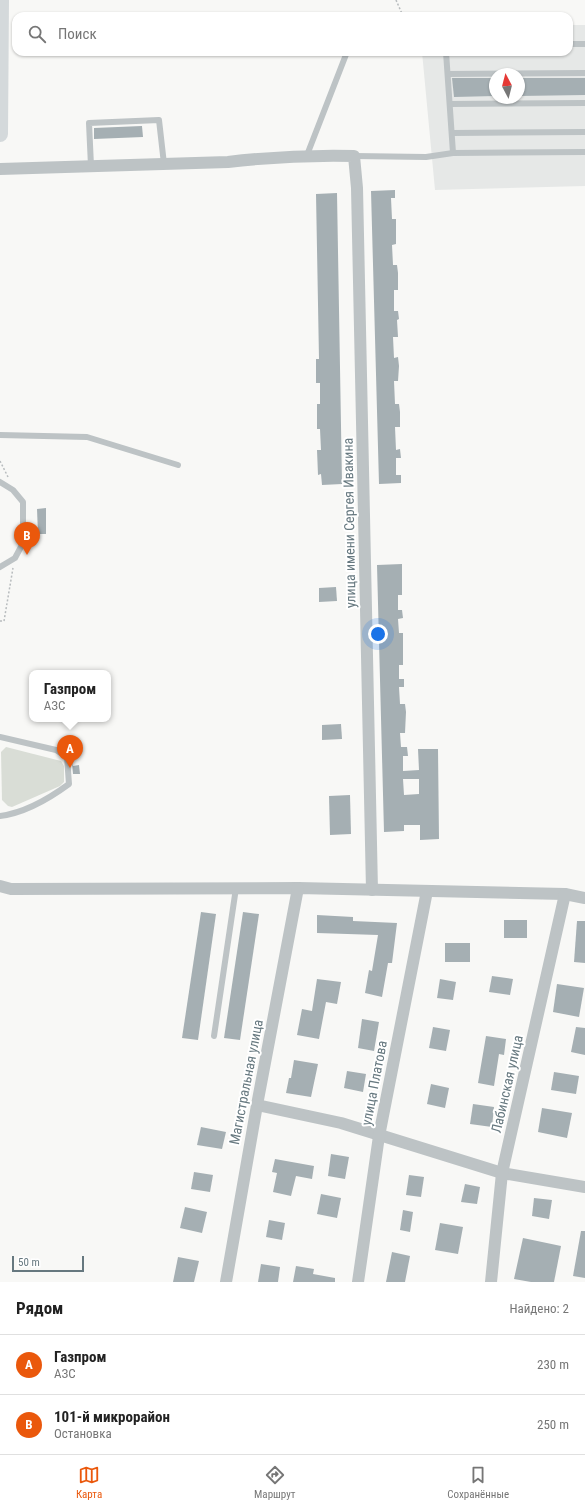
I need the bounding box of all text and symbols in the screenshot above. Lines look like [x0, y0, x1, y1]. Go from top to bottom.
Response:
search box [12, 12, 573, 56]
icon: search [26, 23, 48, 45]
text: Поиск [58, 25, 97, 43]
north arrow [489, 68, 525, 104]
street label: улица имени Сергея Ивакина [340, 438, 358, 608]
pin: B [14, 522, 40, 555]
your location [368, 624, 388, 644]
popup [29, 670, 111, 722]
text: Газпром [44, 680, 96, 698]
text: АЗС [44, 698, 65, 713]
pin: A [57, 735, 83, 768]
street label: Магистральная улица [226, 1018, 266, 1146]
street label: Лабинская улица [488, 1033, 526, 1135]
street label: улица Платова [358, 1039, 390, 1127]
scale bar [12, 1254, 84, 1273]
text: 50 m [18, 1256, 40, 1269]
text: Рядом [16, 1298, 63, 1318]
text: Найдено: 2 [509, 1301, 569, 1316]
text: Газпром [54, 1348, 106, 1366]
text: A [25, 1357, 33, 1372]
text: 230 m [537, 1357, 569, 1372]
text: АЗС [54, 1366, 76, 1381]
text: 101-й микрорайон [54, 1408, 170, 1426]
text: B [25, 1417, 33, 1432]
text: 250 m [537, 1417, 569, 1432]
text: Остановка [54, 1426, 112, 1441]
tab: Карта [76, 1464, 102, 1501]
tab: Маршрут [254, 1464, 295, 1501]
tab: Сохранённые [447, 1464, 509, 1501]

